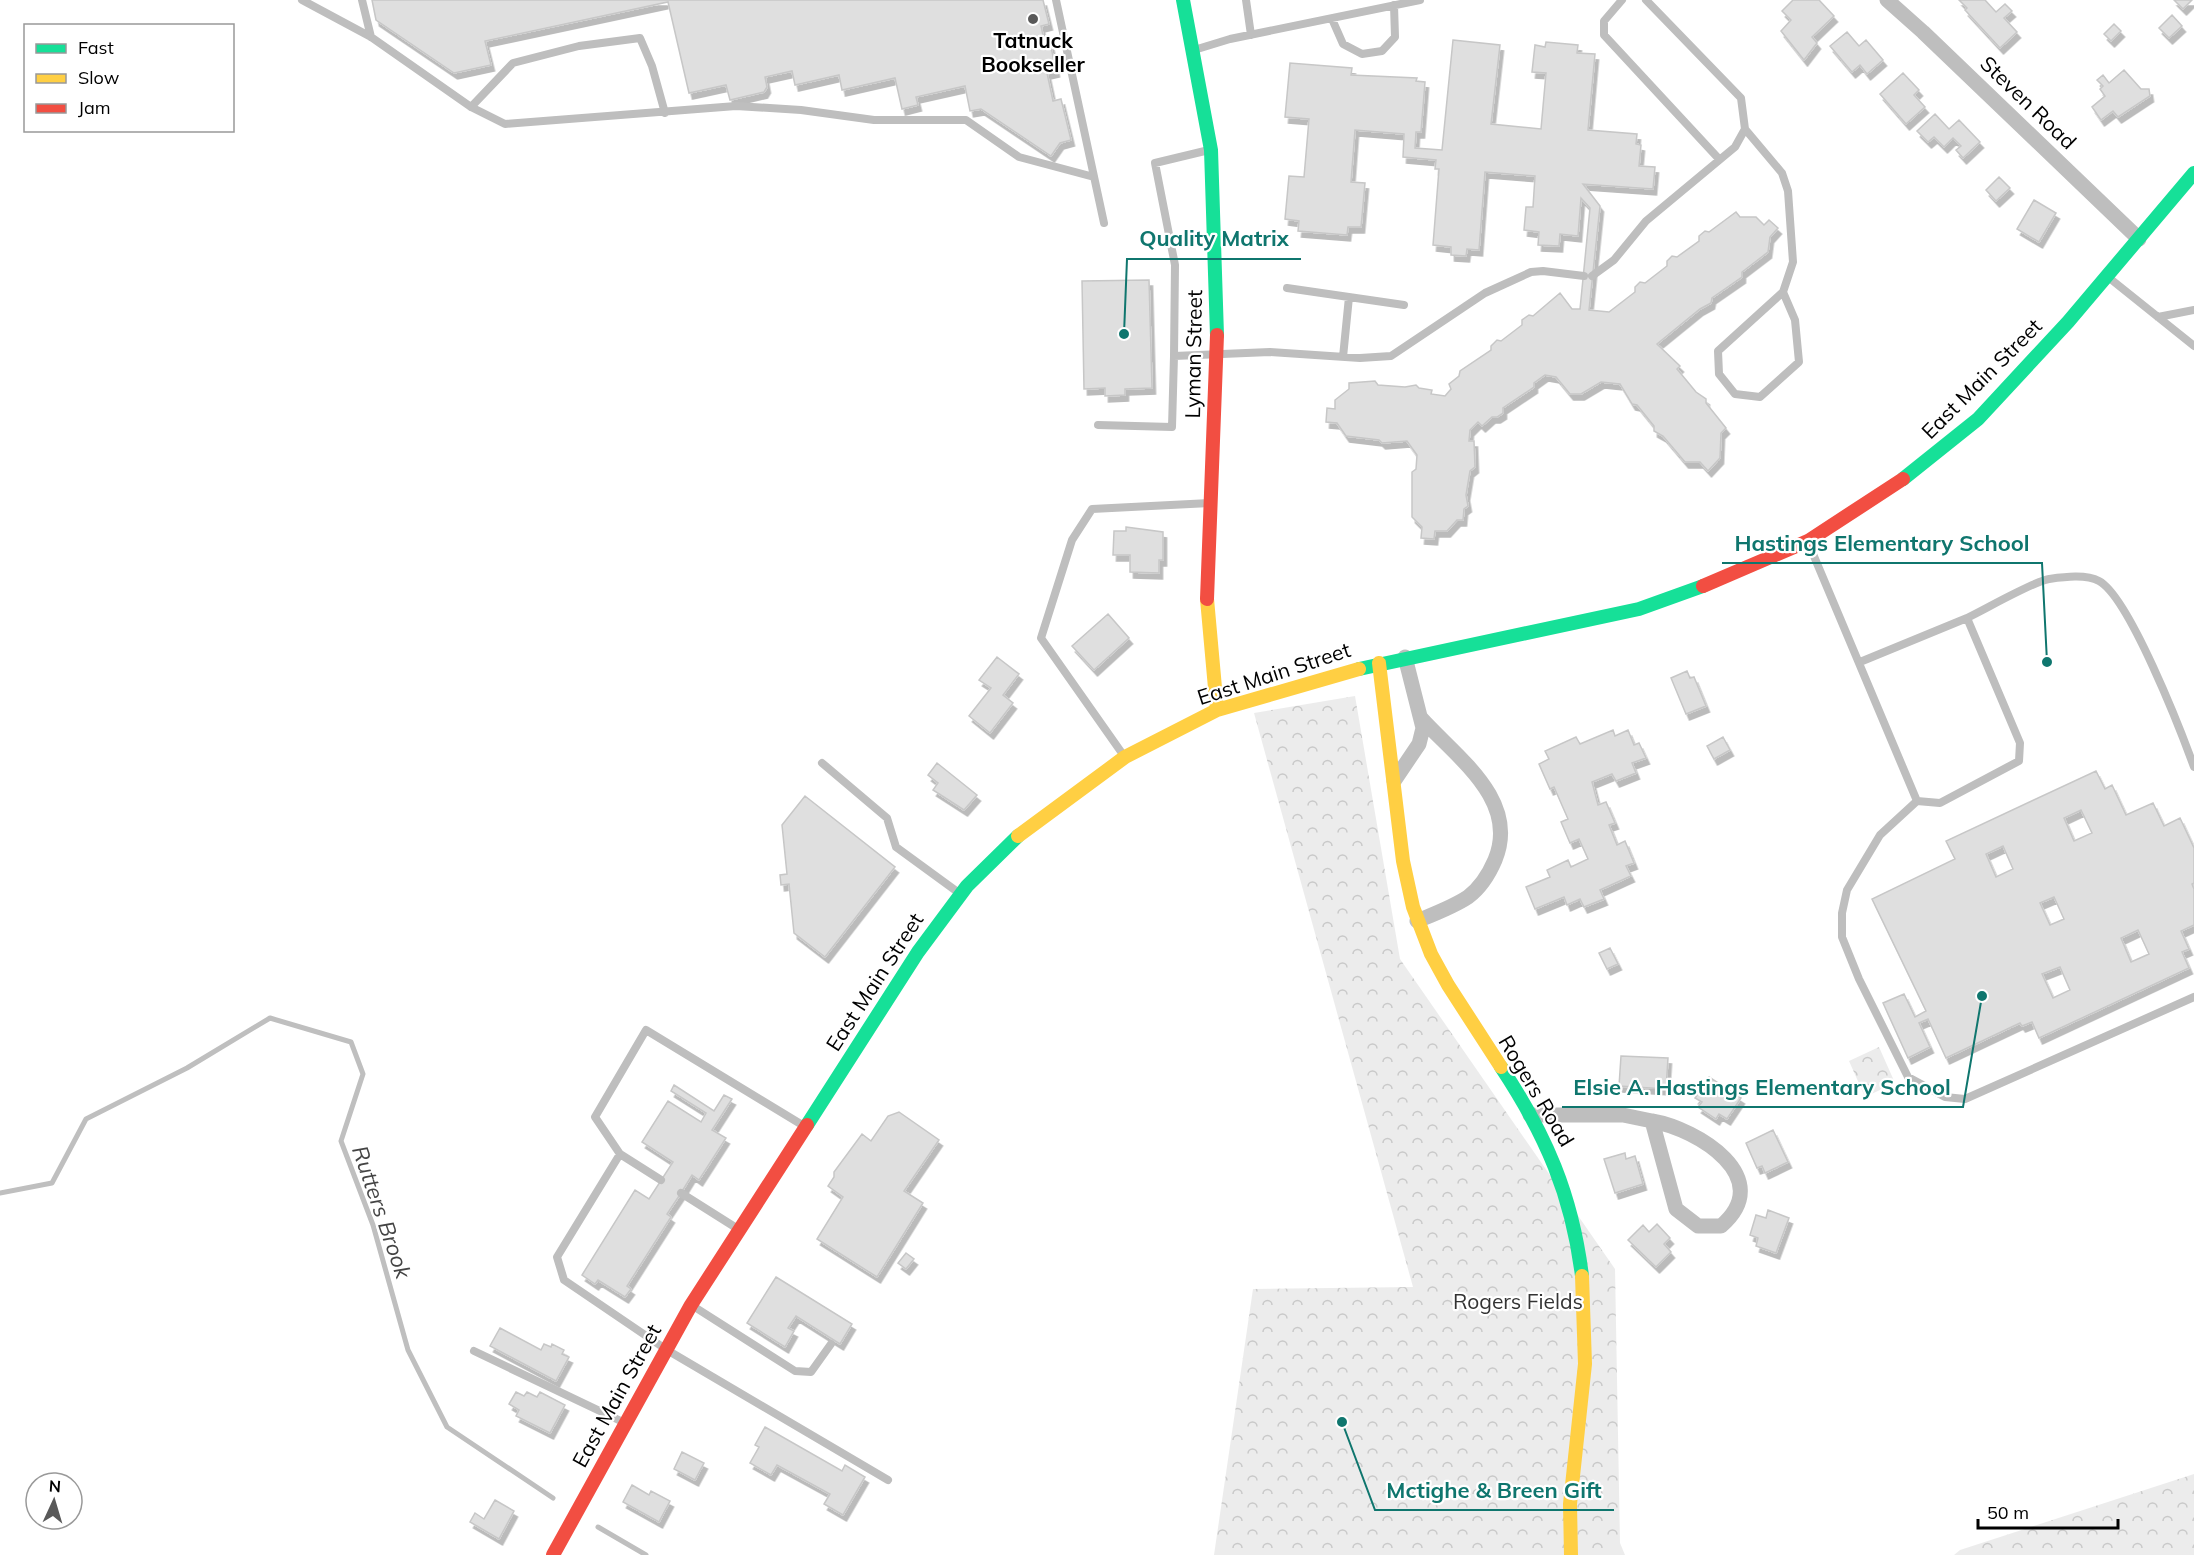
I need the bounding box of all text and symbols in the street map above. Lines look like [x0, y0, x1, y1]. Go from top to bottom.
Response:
marker: Tatnuck Bookseller [1026, 12, 1040, 26]
legend [24, 24, 234, 132]
place label: Tatnuck Bookseller [981, 27, 1086, 77]
text: Fast [78, 36, 114, 59]
street label: Steven Road [1975, 50, 2082, 154]
text: Slow [78, 66, 120, 89]
text: Jam [78, 96, 111, 119]
callout: Quality Matrix [1127, 219, 1301, 259]
text: Quality Matrix [1139, 224, 1290, 252]
street label: Lyman Street [1179, 289, 1207, 419]
street label: East Main Street [1916, 313, 2047, 444]
callout: Hastings Elementary School [1722, 523, 2042, 563]
text: Hastings Elementary School [1734, 529, 2030, 557]
street label: East Main Street [1194, 636, 1354, 710]
street label: East Main Street [820, 908, 928, 1055]
street label: Rogers Road [1493, 1030, 1580, 1151]
callout: Elsie A. Hastings Elementary School [1562, 1067, 1963, 1107]
text: Elsie A. Hastings Elementary School [1573, 1073, 1951, 1101]
water label: Rutters Brook [346, 1142, 418, 1283]
park label: Rogers Fields [1453, 1288, 1583, 1314]
street label: East Main Street [566, 1320, 666, 1472]
callout: Mctighe & Breen Gift [1375, 1470, 1614, 1510]
north arrow [24, 1471, 84, 1531]
text: N [48, 1476, 62, 1496]
text: Mctighe & Breen Gift [1386, 1476, 1602, 1504]
scale bar [1978, 1492, 2118, 1530]
text: 50 m [1987, 1501, 2029, 1524]

